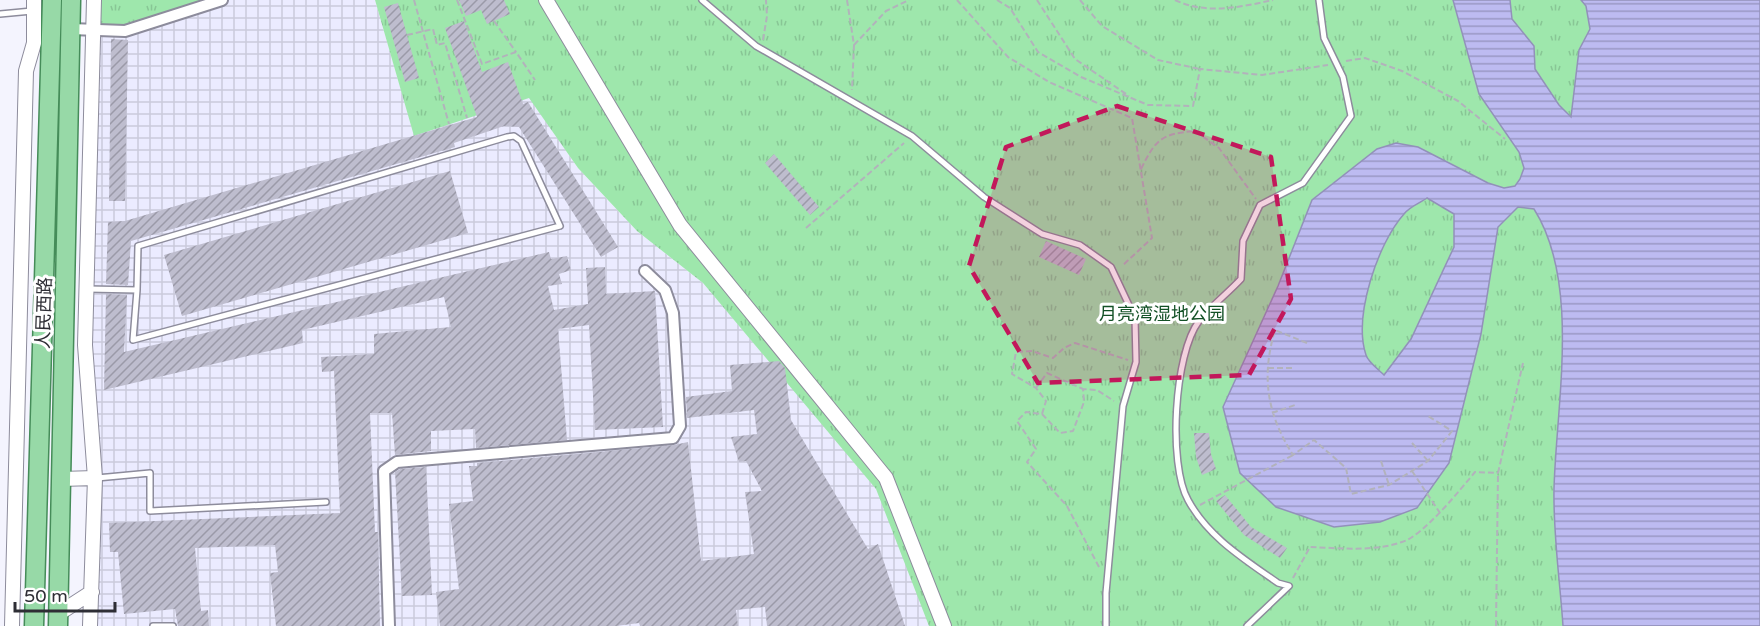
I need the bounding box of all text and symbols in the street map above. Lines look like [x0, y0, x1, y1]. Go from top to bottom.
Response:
street label: 人民西路 [32, 277, 56, 349]
park label: 月亮湾湿地公园 [1099, 303, 1225, 325]
scale bar [15, 575, 116, 613]
text: 50 m [24, 585, 68, 607]

